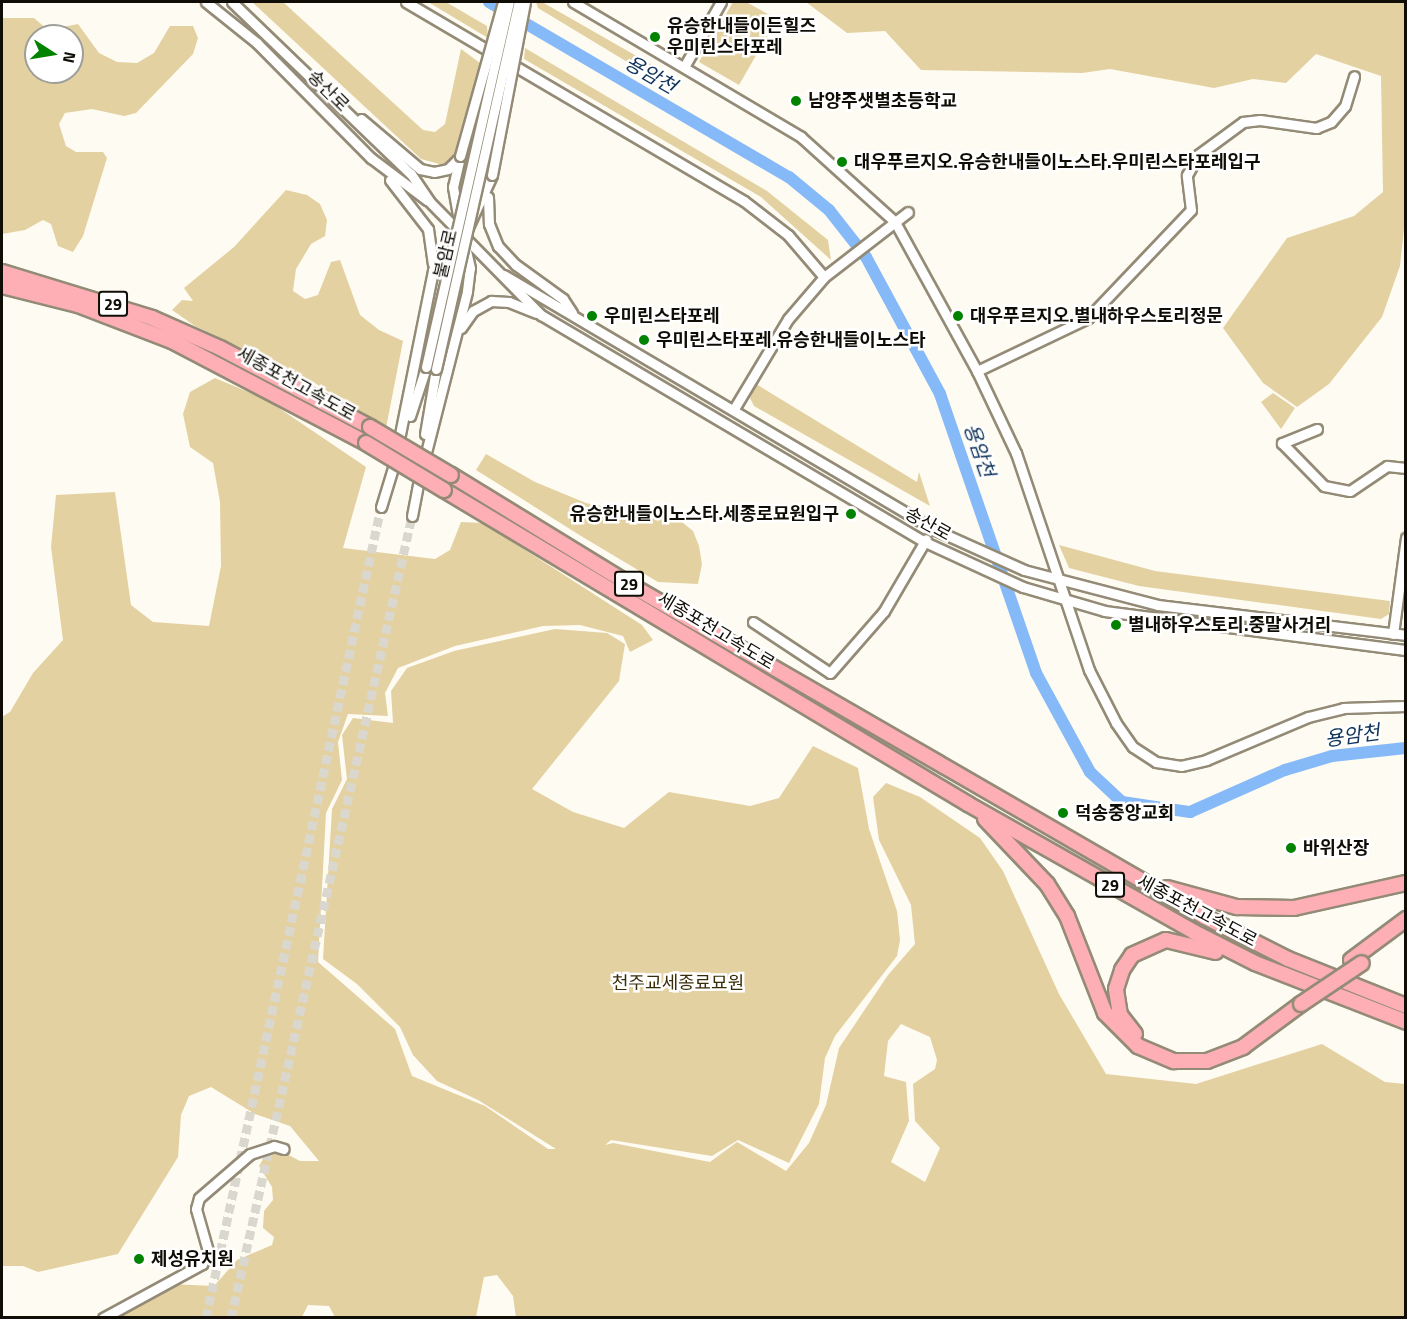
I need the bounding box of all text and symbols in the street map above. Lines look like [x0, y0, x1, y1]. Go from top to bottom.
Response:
place label: 유승한내들이든힐즈 우미린스타포레 [667, 16, 816, 58]
north arrow [24, 24, 84, 84]
marker: 유승한내들이든힐즈 우미린스타포레 [648, 30, 662, 44]
text: N [57, 49, 83, 65]
water label: 용암천 [621, 50, 681, 98]
street label: 송산로 [303, 66, 353, 116]
place label: 남양주샛별초등학교 [808, 90, 957, 112]
marker: 남양주샛별초등학교 [789, 94, 803, 108]
place label: 대우푸르지오.유승한내들이노스타.우미린스타포레입구 [854, 151, 1261, 173]
marker: 대우푸르지오.유승한내들이노스타.우미린스타포레입구 [835, 155, 849, 169]
street label: 불암로 [430, 227, 462, 281]
road number: 29 [98, 291, 128, 317]
place label: 우미린스타포레 [604, 305, 720, 327]
place label: 대우푸르지오.별내하우스토리정문 [970, 305, 1223, 327]
marker: 우미린스타포레 [585, 309, 599, 323]
marker: 대우푸르지오.별내하우스토리정문 [951, 309, 965, 323]
place label: 우미린스타포레.유승한내들이노스타 [656, 329, 926, 351]
marker: 우미린스타포레.유승한내들이노스타 [637, 333, 651, 347]
street label: 세종포천고속도로 [233, 342, 359, 426]
water label: 용암천 [960, 420, 1000, 480]
place label: 유승한내들이노스타.세종로묘원입구 [569, 503, 839, 525]
street label: 송산로 [901, 503, 955, 545]
marker: 유승한내들이노스타.세종로묘원입구 [844, 507, 858, 521]
road number: 29 [614, 571, 644, 597]
street label: 세종포천고속도로 [654, 588, 778, 674]
place label: 별내하우스토리.중말사거리 [1128, 614, 1331, 636]
marker: 별내하우스토리.중말사거리 [1109, 618, 1123, 632]
water label: 용암천 [1323, 719, 1381, 751]
place label: 덕송중앙교회 [1075, 802, 1174, 824]
marker: 덕송중앙교회 [1056, 806, 1070, 820]
place label: 바위산장 [1303, 837, 1369, 859]
marker: 바위산장 [1284, 841, 1298, 855]
street label: 세종포천고속도로 [1133, 870, 1261, 952]
road number: 29 [1095, 872, 1125, 898]
park label: 천주교세종료묘원 [612, 972, 744, 994]
place label: 제성유치원 [151, 1248, 234, 1270]
marker: 제성유치원 [132, 1252, 146, 1266]

